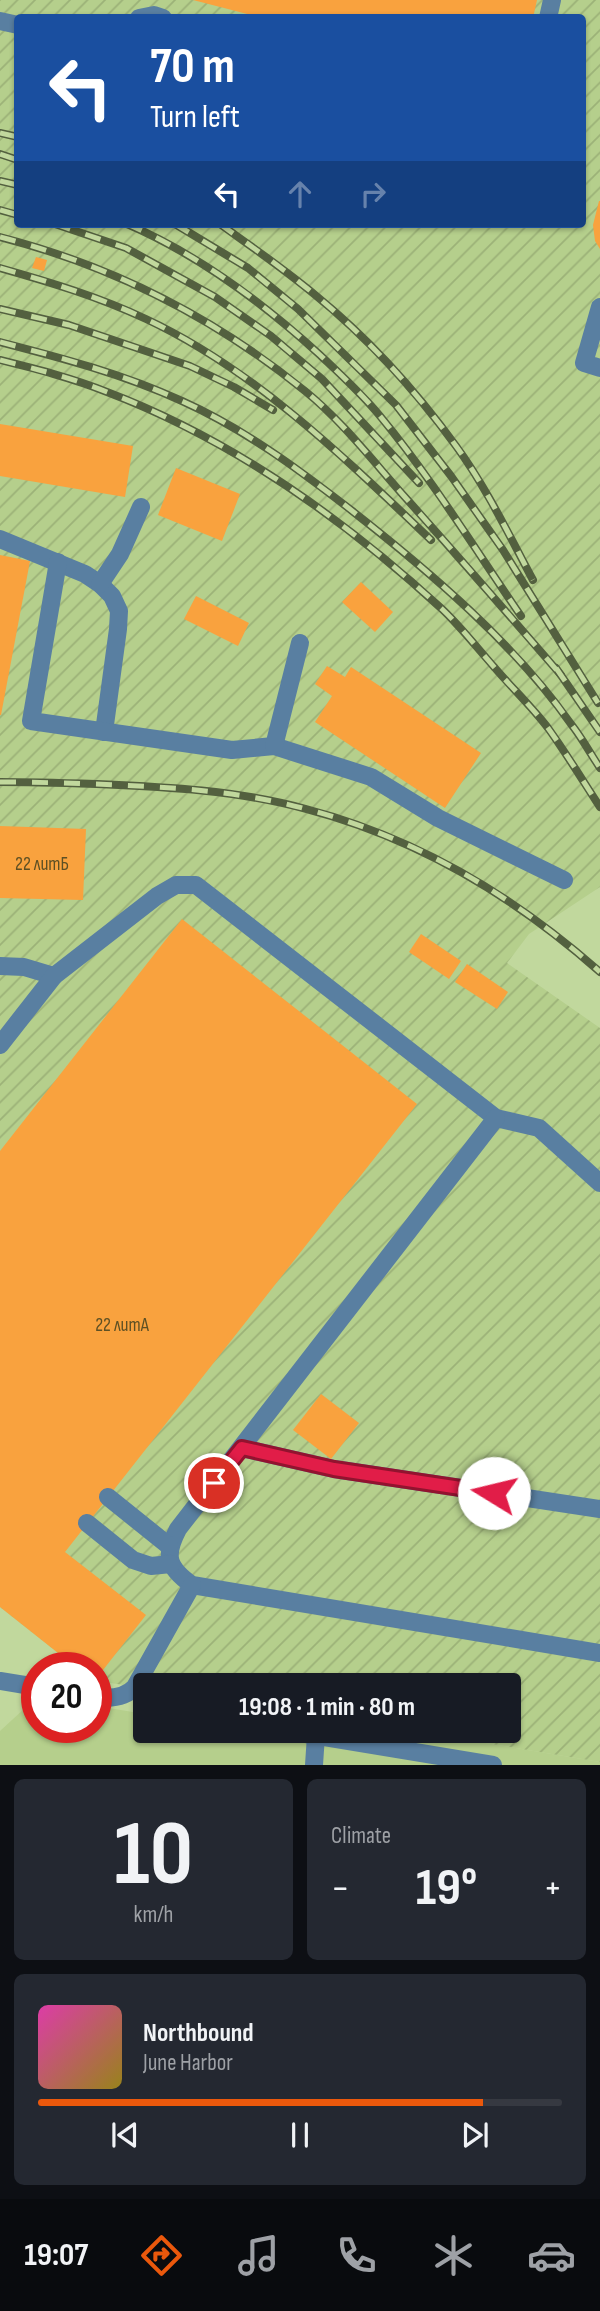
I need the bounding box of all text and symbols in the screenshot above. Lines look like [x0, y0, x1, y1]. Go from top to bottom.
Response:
text: 70 m [150, 38, 235, 97]
icon: left [35, 42, 126, 133]
text: Turn left [150, 98, 240, 137]
icon: left [208, 175, 246, 213]
icon: ahead [281, 175, 319, 213]
icon: right [354, 175, 392, 213]
house number: 22 литБ [15, 853, 69, 876]
house number: 22 литА [95, 1314, 150, 1337]
pin [184, 1453, 244, 1513]
position arrow [457, 1456, 531, 1530]
icon: arrive [195, 1464, 233, 1502]
speed limit sign: 20 [21, 1652, 112, 1743]
text: 19:08 · 1 min · 80 m [239, 1692, 415, 1723]
text: 10 [114, 1801, 193, 1910]
text: Climate [331, 1822, 391, 1850]
text: 19° [416, 1857, 477, 1920]
text: − [331, 1866, 350, 1911]
text: + [543, 1866, 562, 1911]
text: km/h [134, 1901, 173, 1929]
text: Northbound [143, 2018, 254, 2049]
text: June Harbor [143, 2049, 233, 2077]
icon: previous [106, 2116, 144, 2154]
icon: pause [281, 2116, 319, 2154]
icon: next [456, 2116, 494, 2154]
icon: directions [137, 2231, 186, 2280]
icon: music [234, 2231, 283, 2280]
icon: phone [332, 2231, 381, 2280]
icon: climate [429, 2231, 478, 2280]
icon: car [527, 2231, 576, 2280]
text: 19:07 [24, 2236, 88, 2275]

